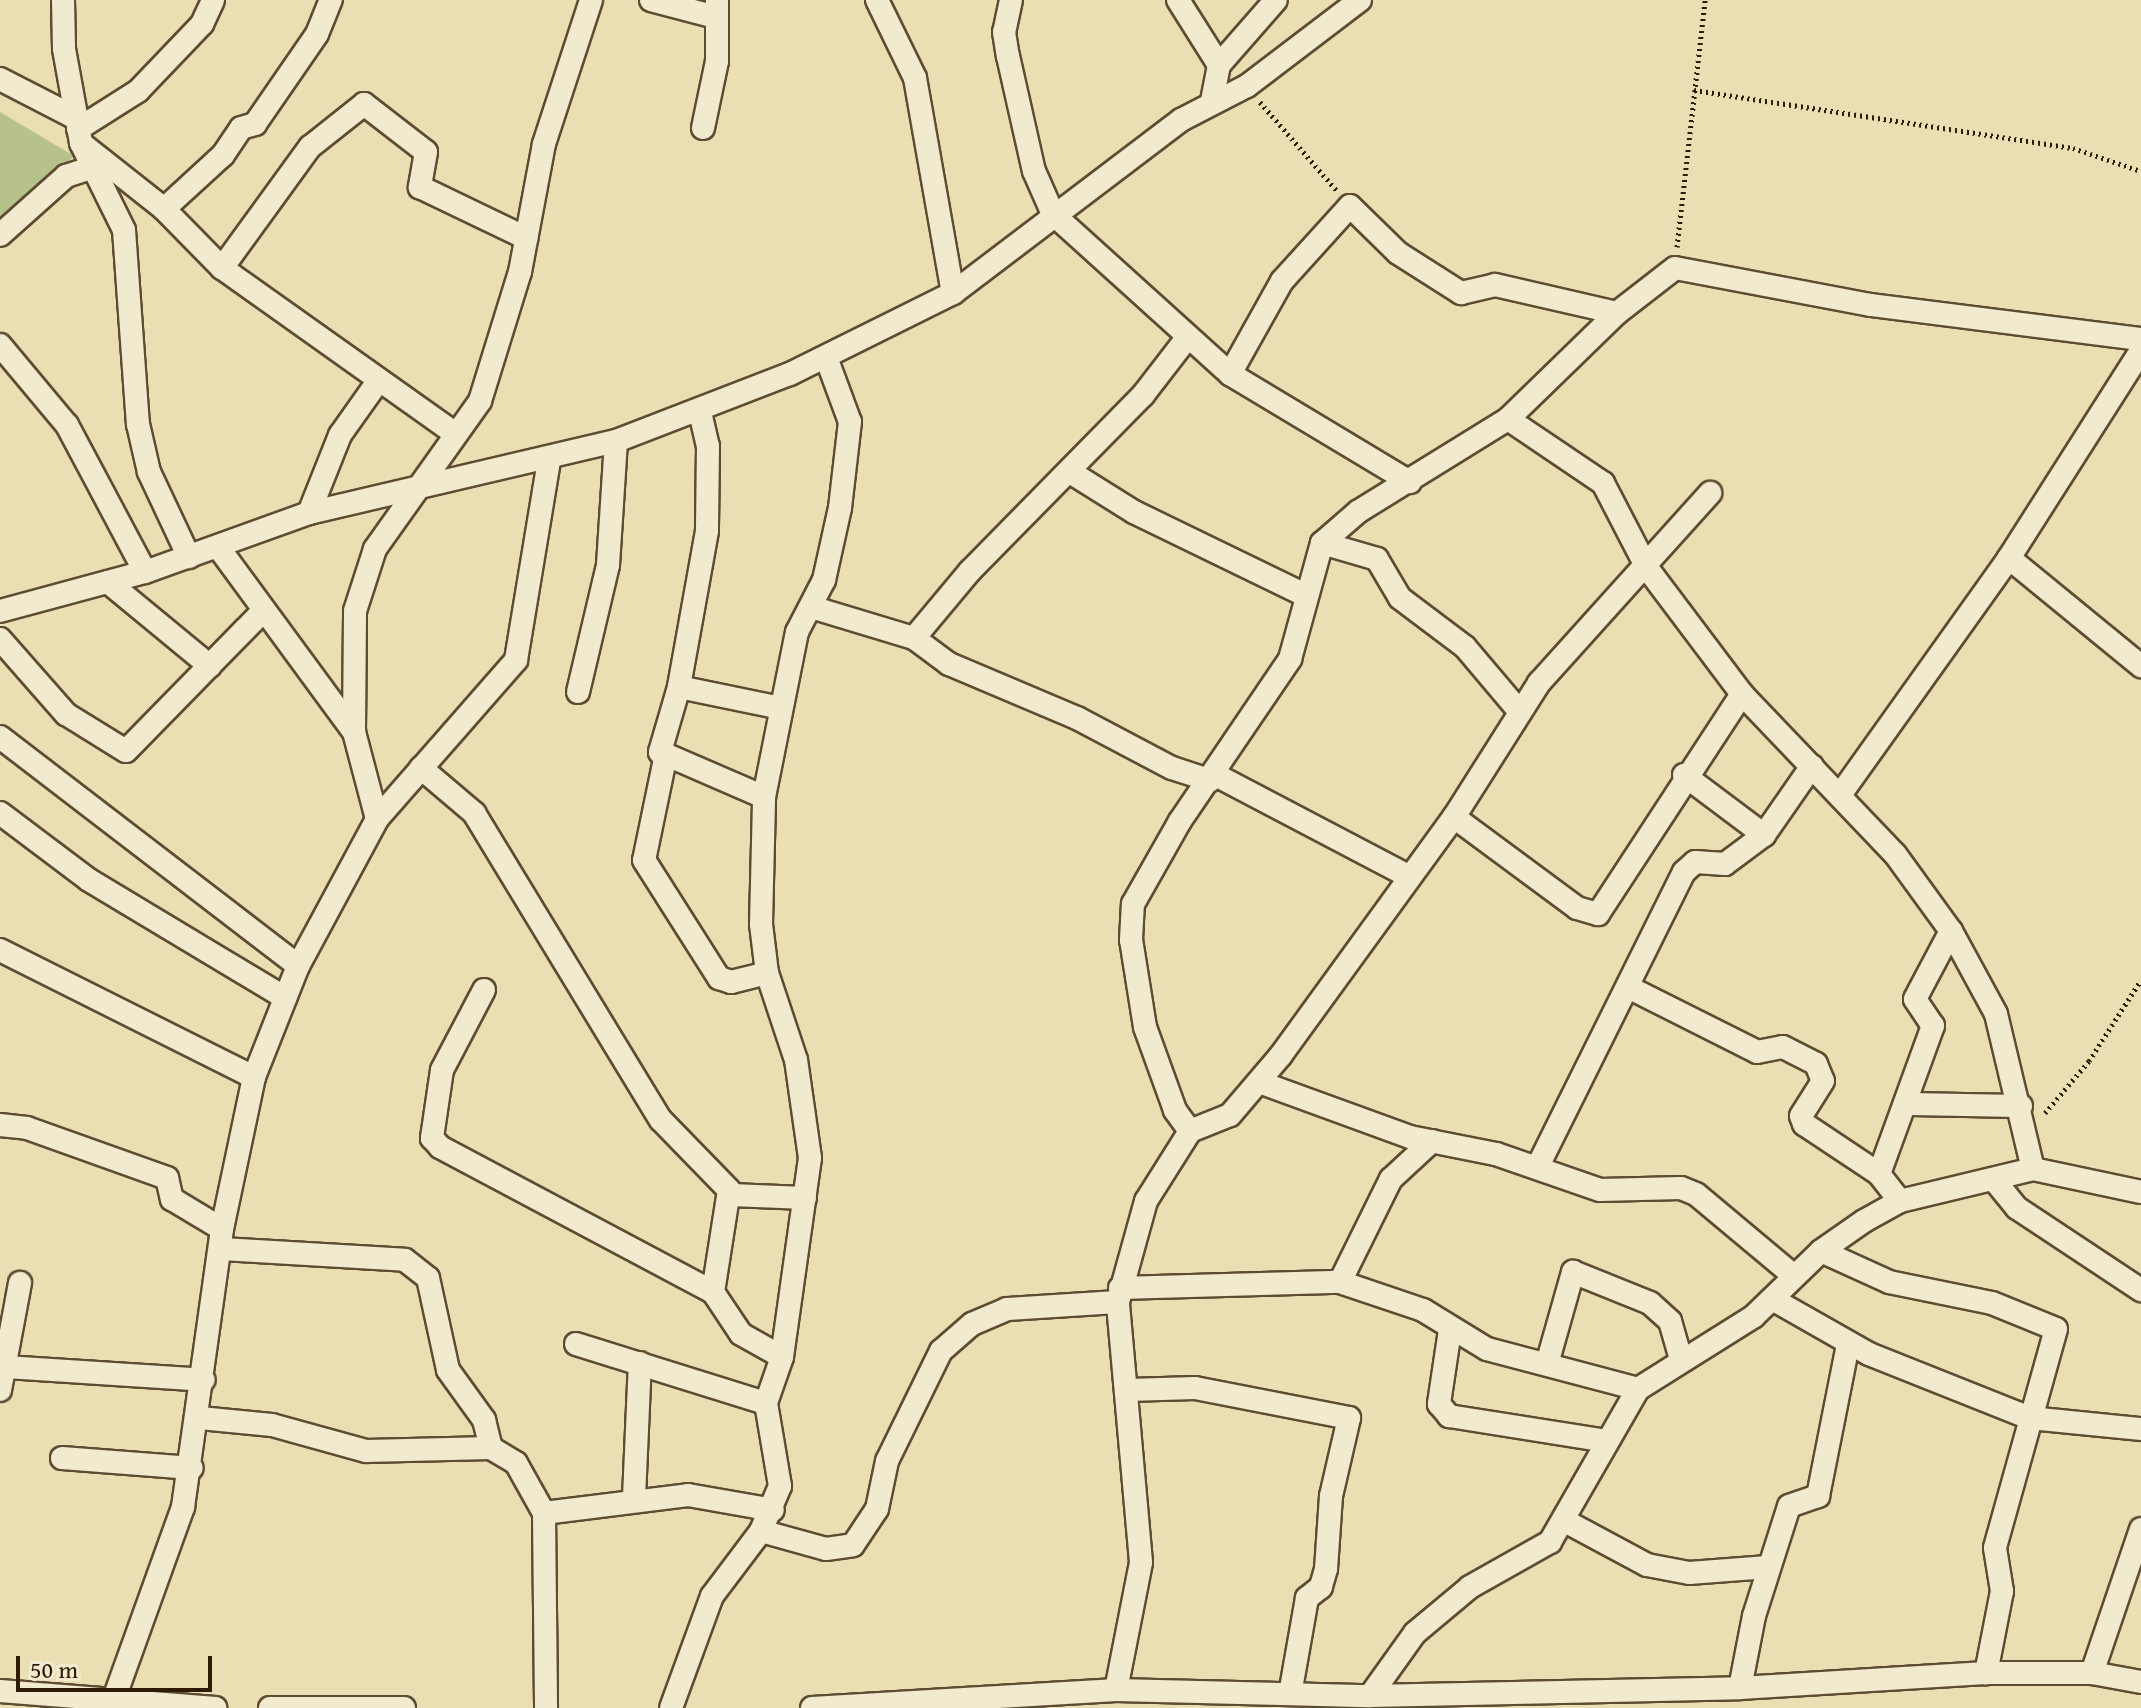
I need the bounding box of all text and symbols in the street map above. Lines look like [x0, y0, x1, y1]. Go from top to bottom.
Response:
scale bar [20, 1640, 216, 1690]
text: 50 m [30, 1652, 78, 1687]

